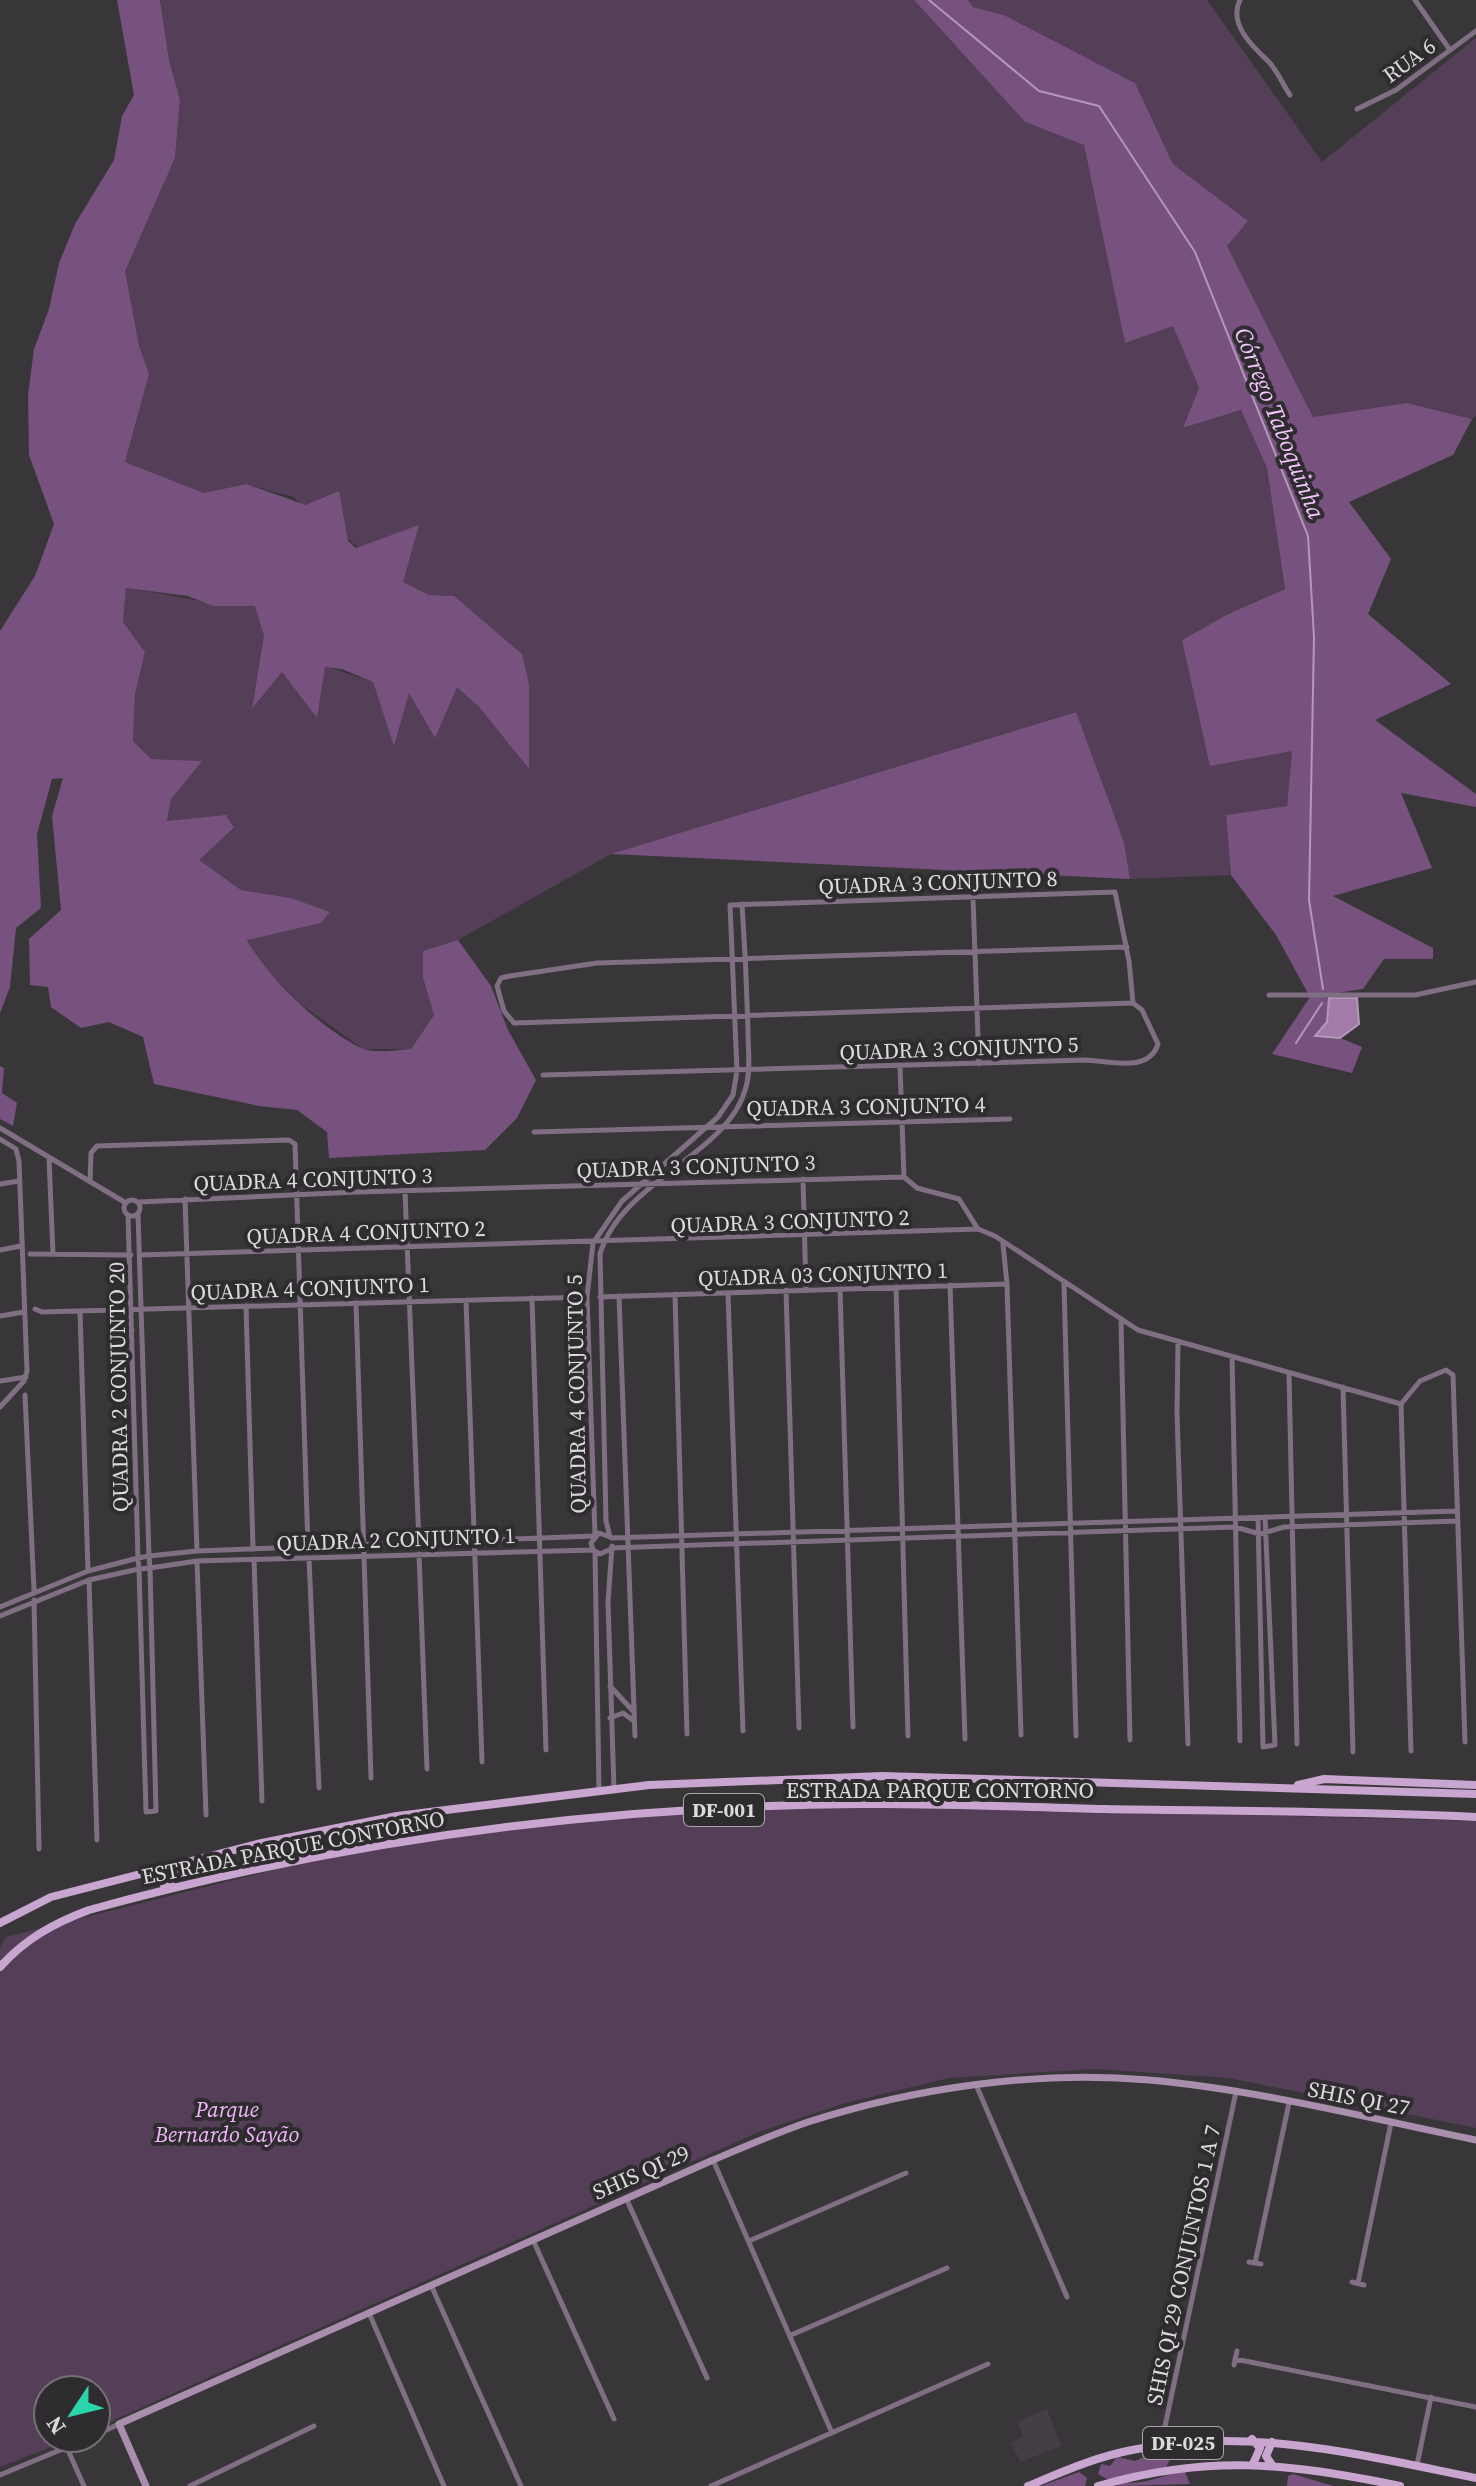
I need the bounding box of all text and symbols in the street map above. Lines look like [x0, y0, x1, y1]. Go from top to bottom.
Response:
street label: RUA 6 [1376, 31, 1442, 89]
water label: Córrego Taboquinha [1227, 322, 1334, 524]
street label: QUADRA 3 CONJUNTO 8 [818, 863, 1058, 901]
street label: QUADRA 3 CONJUNTO 5 [839, 1029, 1079, 1067]
street label: QUADRA 3 CONJUNTO 4 [746, 1089, 986, 1123]
street label: QUADRA 3 CONJUNTO 3 [576, 1147, 816, 1185]
street label: QUADRA 4 CONJUNTO 3 [193, 1160, 433, 1198]
street label: QUADRA 3 CONJUNTO 2 [670, 1202, 910, 1240]
street label: QUADRA 4 CONJUNTO 2 [246, 1213, 486, 1251]
street label: QUADRA 03 CONJUNTO 1 [697, 1255, 949, 1293]
street label: QUADRA 2 CONJUNTO 20 [101, 1262, 135, 1512]
street label: QUADRA 4 CONJUNTO 1 [190, 1269, 430, 1307]
street label: QUADRA 4 CONJUNTO 5 [559, 1274, 593, 1514]
street label: QUADRA 2 CONJUNTO 1 [276, 1520, 516, 1558]
street label: ESTRADA PARQUE CONTORNO [786, 1775, 1094, 1805]
road number: DF-001 [684, 1794, 764, 1826]
street label: ESTRADA PARQUE CONTORNO [139, 1803, 447, 1891]
street label: SHIS QI 27 [1305, 2073, 1413, 2123]
park label: Parque Bernardo Sayão [154, 2094, 300, 2149]
street label: SHIS QI 29 CONJUNTOS 1 A 7 [1139, 2122, 1227, 2408]
street label: SHIS QI 29 [588, 2137, 694, 2207]
north arrow [32, 2374, 112, 2454]
text: N [39, 2410, 73, 2441]
road number: DF-025 [1143, 2427, 1223, 2459]

